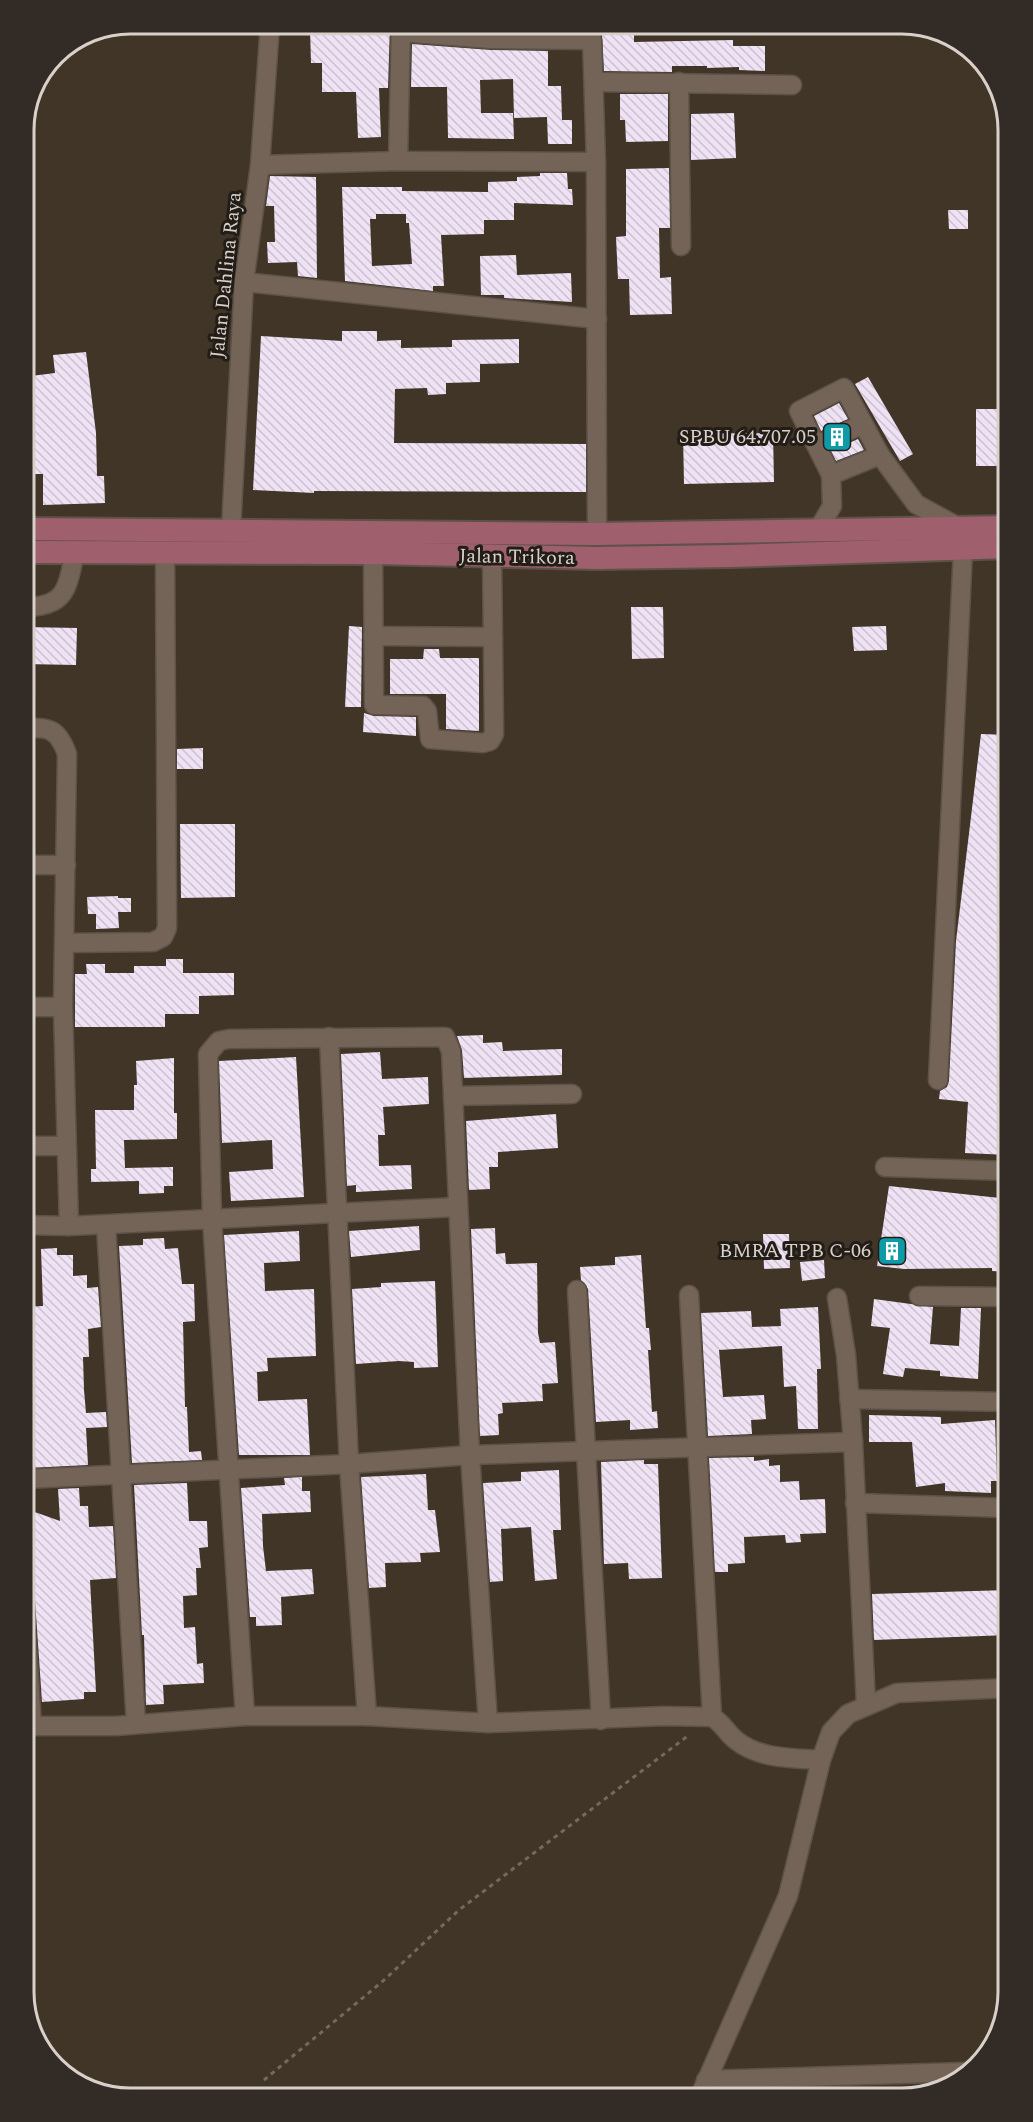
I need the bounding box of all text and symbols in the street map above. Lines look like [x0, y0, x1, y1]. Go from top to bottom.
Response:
street label: Jalan Dahlina Raya [202, 190, 250, 360]
building icon: SPBU 64.707.05 [821, 421, 853, 453]
place label: SPBU 64.707.05 [679, 422, 816, 452]
street label: Jalan Trikora [459, 541, 575, 573]
building icon: BMRA TPB C-06 [876, 1235, 908, 1267]
place label: BMRA TPB C-06 [719, 1236, 871, 1266]

